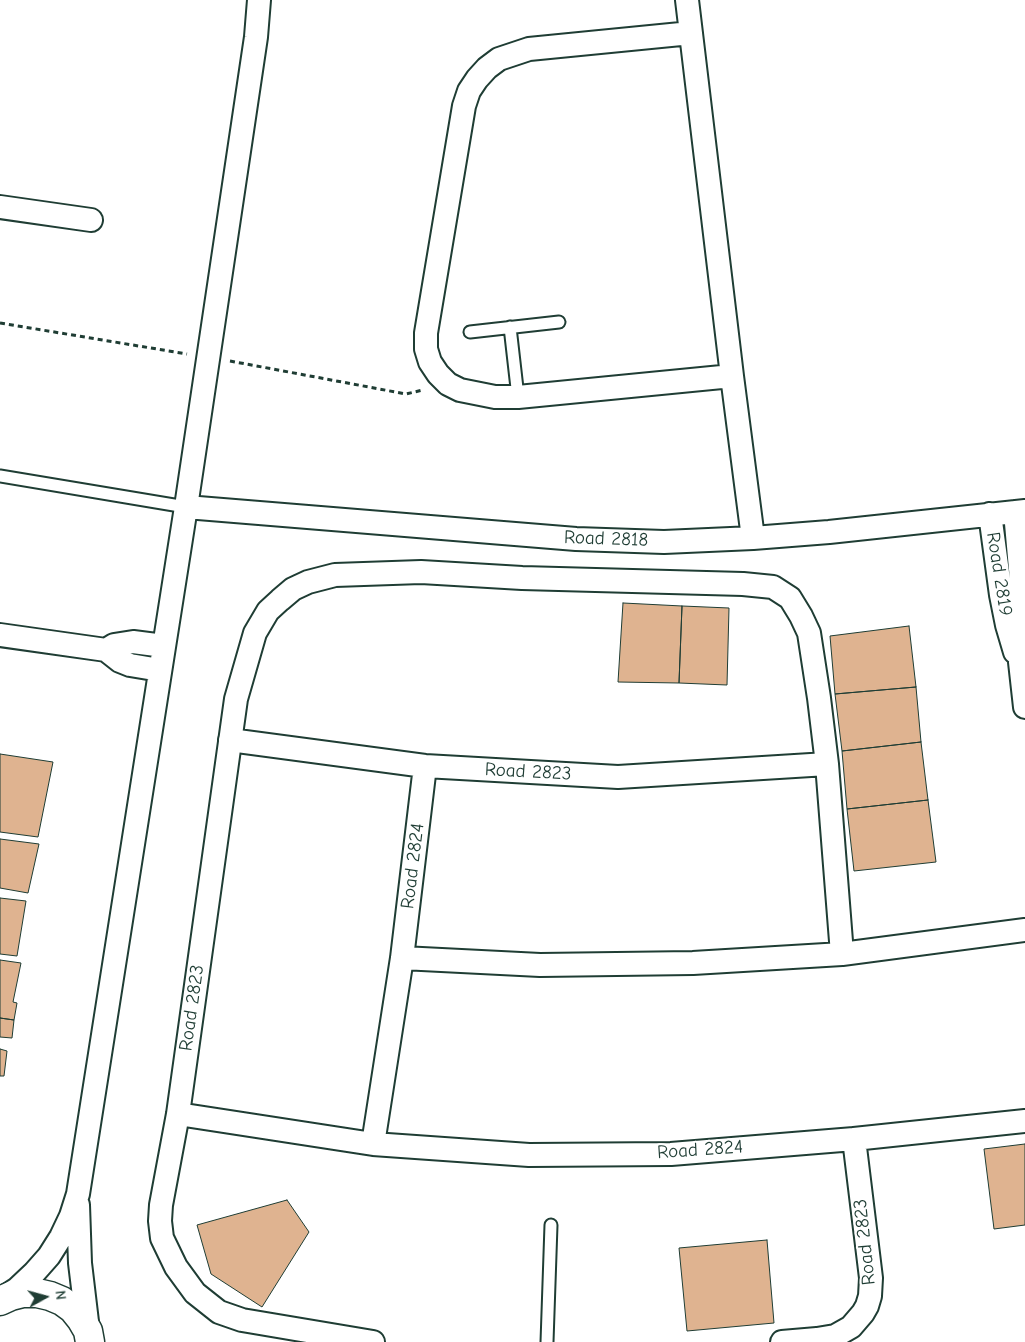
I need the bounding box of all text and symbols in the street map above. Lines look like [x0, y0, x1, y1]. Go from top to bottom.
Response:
street label: Road 2818 [563, 526, 649, 552]
street label: Road 2819 [981, 530, 1017, 618]
street label: Road 2823 [484, 758, 572, 786]
street label: Road 2824 [396, 822, 430, 910]
street label: Road 2823 [175, 964, 209, 1052]
street label: Road 2824 [656, 1136, 744, 1164]
street label: Road 2823 [849, 1198, 881, 1286]
north arrow [20, 1272, 70, 1322]
text: N [51, 1290, 69, 1301]

